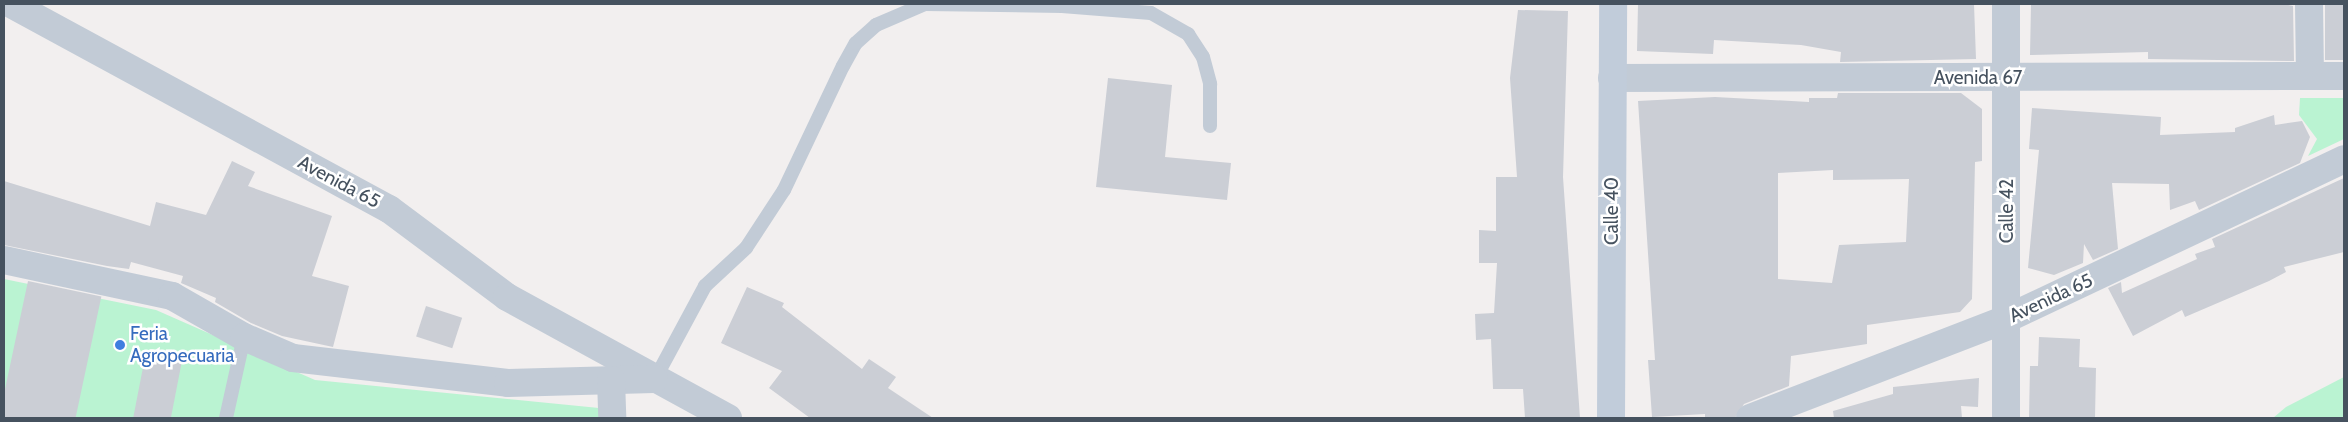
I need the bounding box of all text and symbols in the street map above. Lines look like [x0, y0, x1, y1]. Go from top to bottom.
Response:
street label: Avenida 67 [1934, 67, 2022, 89]
street label: Avenida 65 [294, 151, 384, 213]
street label: Calle 40 [1601, 177, 1623, 245]
street label: Calle 42 [1996, 179, 2018, 243]
street label: Avenida 65 [2006, 269, 2096, 327]
place label: Feria Agropecuaria [130, 323, 234, 367]
marker: Feria Agropecuaria [114, 339, 126, 351]

